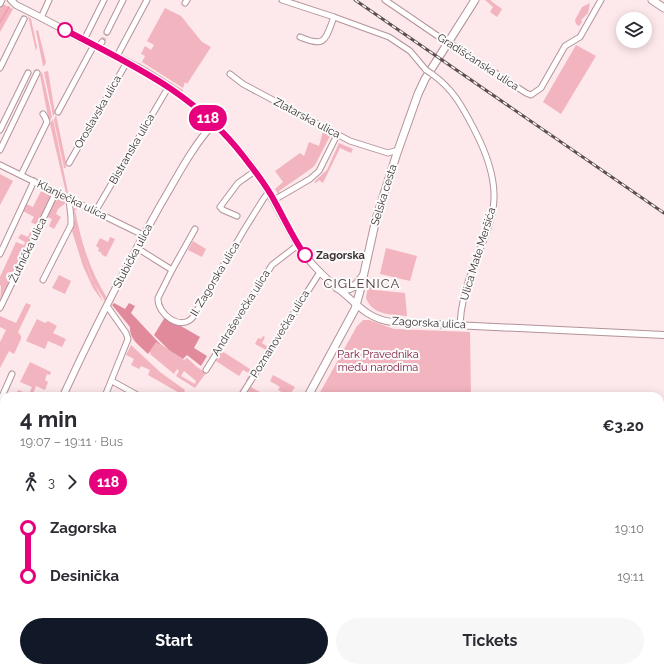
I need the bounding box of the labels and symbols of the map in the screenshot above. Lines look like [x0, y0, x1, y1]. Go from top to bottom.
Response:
unlabelled marker [57, 22, 73, 38]
street label: Gradišćanska ulica [435, 31, 521, 93]
street label: Oroslavska ulica [72, 73, 124, 151]
street label: Zlatarska ulica [272, 95, 342, 141]
line badge: 118 [185, 105, 231, 131]
street label: Bistranska ulica [107, 112, 157, 186]
street label: Selska cesta [369, 163, 399, 227]
street label: Klanječka ulica [35, 177, 109, 223]
street label: Ulica Mate Meršića [458, 206, 498, 302]
street label: Žutnička ulica [6, 215, 49, 284]
street label: Stubička ulica [111, 222, 155, 290]
street label: II. Zagorska ulica [188, 240, 242, 318]
marker: Zagorska [297, 247, 313, 263]
place label: Zagorska [316, 249, 365, 262]
street label: Andraševečka ulica [209, 268, 273, 358]
district label: CIGLENICA [324, 276, 400, 291]
street label: Poznanovečka ulica [248, 288, 312, 380]
street label: Zagorska ulica [392, 315, 466, 331]
park label: Park Pravednika među narodima [337, 348, 419, 374]

